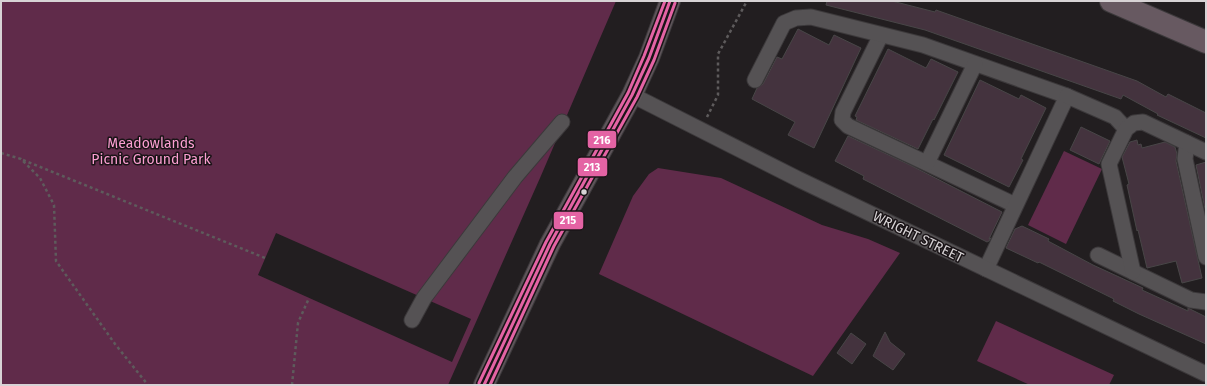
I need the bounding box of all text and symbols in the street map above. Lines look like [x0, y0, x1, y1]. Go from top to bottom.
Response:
line badge: 216 [587, 130, 617, 149]
text: 216 [594, 134, 610, 147]
park label: Meadowlands Picnic Ground Park [91, 135, 211, 168]
line badge: 213 [577, 157, 608, 177]
text: 213 [584, 161, 600, 174]
unlabelled marker [579, 187, 589, 197]
street label: WRIGHT STREET [870, 208, 967, 267]
line badge: 215 [553, 211, 584, 230]
text: 215 [560, 214, 576, 227]

